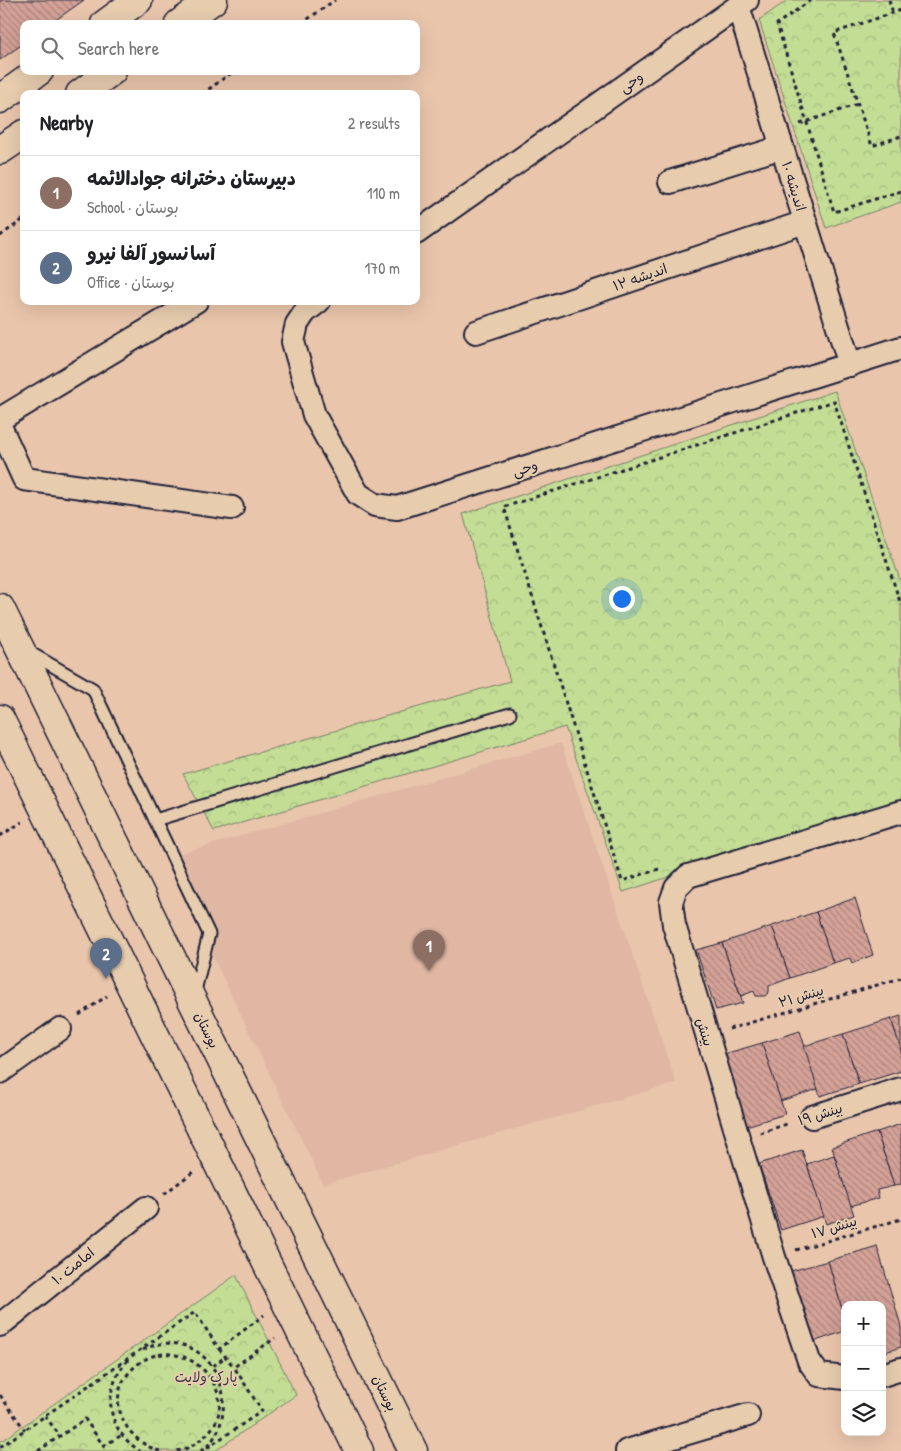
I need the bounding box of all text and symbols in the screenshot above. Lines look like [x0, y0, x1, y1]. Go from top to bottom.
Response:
search box [20, 20, 420, 75]
icon: search [38, 34, 66, 62]
text: Search here [78, 35, 159, 61]
street label: وحی [615, 67, 647, 97]
text: Nearby [40, 108, 93, 137]
text: 2 results [348, 112, 400, 134]
street label: اندیشه ۱۰ [778, 159, 811, 213]
text: دبیرستان دخترانه جوادالائمه [87, 165, 296, 191]
text: 1 [53, 182, 59, 204]
text: 110 m [367, 182, 400, 204]
text: School · بوستان [87, 196, 179, 218]
text: آسانسور آلفا نيرو [87, 240, 215, 266]
text: 2 [52, 257, 60, 279]
text: 170 m [365, 257, 400, 279]
street label: اندیشه ۱۲ [610, 258, 670, 295]
text: Office · بوستان [87, 271, 175, 293]
street label: وحی [510, 455, 540, 480]
your location [609, 586, 635, 612]
pin: 1 [413, 930, 445, 971]
pin: 2 [90, 938, 122, 979]
street label: بینش ۲۱ [776, 980, 826, 1011]
street label: بوستان [191, 1008, 224, 1051]
street label: بینش [692, 1015, 719, 1048]
street label: بینش ۱۹ [795, 1098, 844, 1129]
street label: بینش ۱۷ [809, 1211, 859, 1242]
street label: امامت ۱۰ [47, 1243, 98, 1289]
map controls [841, 1301, 886, 1436]
button: + [841, 1301, 886, 1346]
button: − [841, 1346, 886, 1391]
park label: پارک ولایت [175, 1367, 237, 1387]
street label: بوستان [369, 1371, 402, 1414]
button: layers [841, 1391, 886, 1436]

